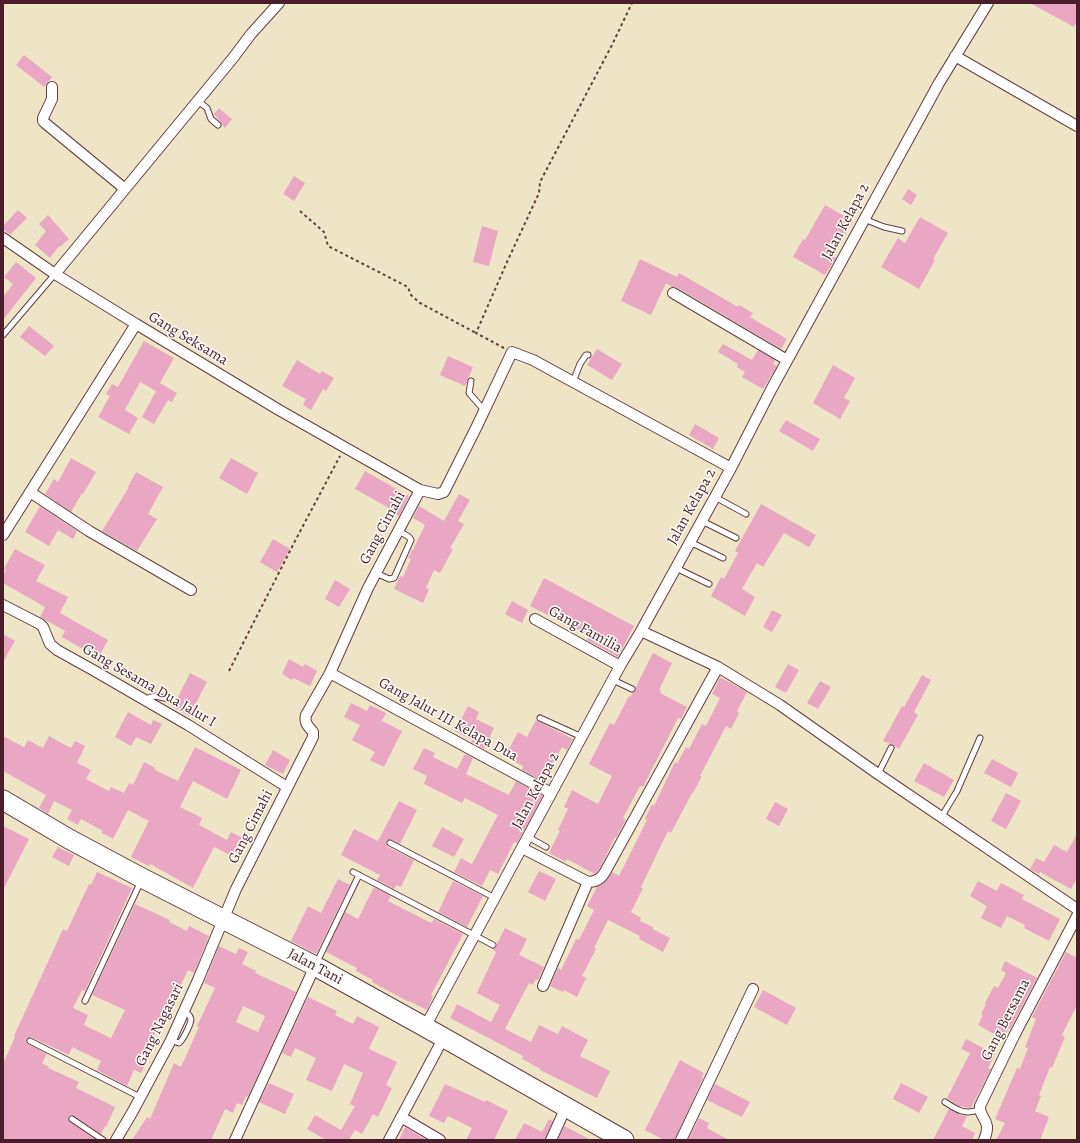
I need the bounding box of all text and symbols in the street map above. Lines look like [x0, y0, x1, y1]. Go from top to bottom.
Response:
street label: Jalan Kelapa 2 [818, 180, 874, 264]
street label: Gang Seksama [145, 308, 231, 370]
street label: Jalan Kelapa 2 [664, 466, 720, 548]
street label: Gang Cimahi [356, 488, 410, 568]
street label: Gang Familia [545, 602, 625, 658]
street label: Gang Sesama Dua Jalur I [79, 640, 219, 732]
street label: Gang Jalur III Kelapa Dua [375, 674, 521, 766]
street label: Jalan Kelapa 2 [508, 749, 564, 833]
street label: Gang Cimahi [225, 787, 277, 867]
street label: Jalan Tani [284, 945, 346, 989]
street label: Gang Bersama [978, 976, 1034, 1064]
street label: Gang Nagasari [132, 980, 188, 1070]

